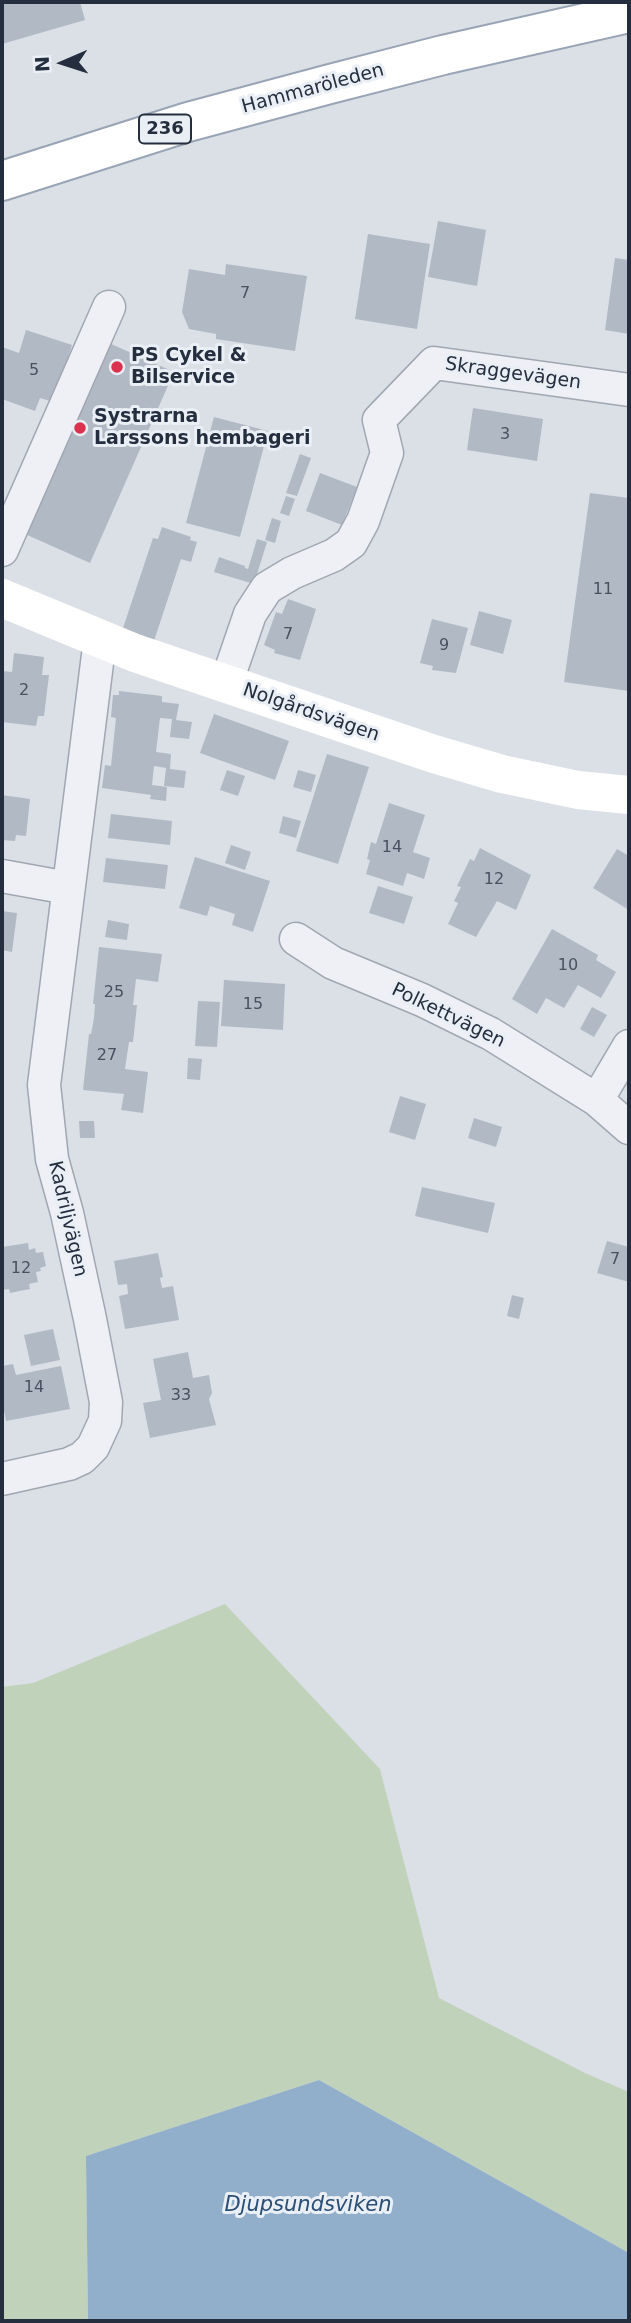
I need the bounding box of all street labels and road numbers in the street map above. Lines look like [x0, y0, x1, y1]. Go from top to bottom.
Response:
street label: Hammaröleden [239, 59, 387, 119]
road number: 236 [139, 114, 191, 144]
street label: Skraggevägen [444, 353, 582, 395]
street label: Nolgårdsvägen [240, 679, 382, 747]
street label: Polkettvägen [388, 979, 508, 1053]
street label: Kadriljvägen [43, 1159, 91, 1279]

